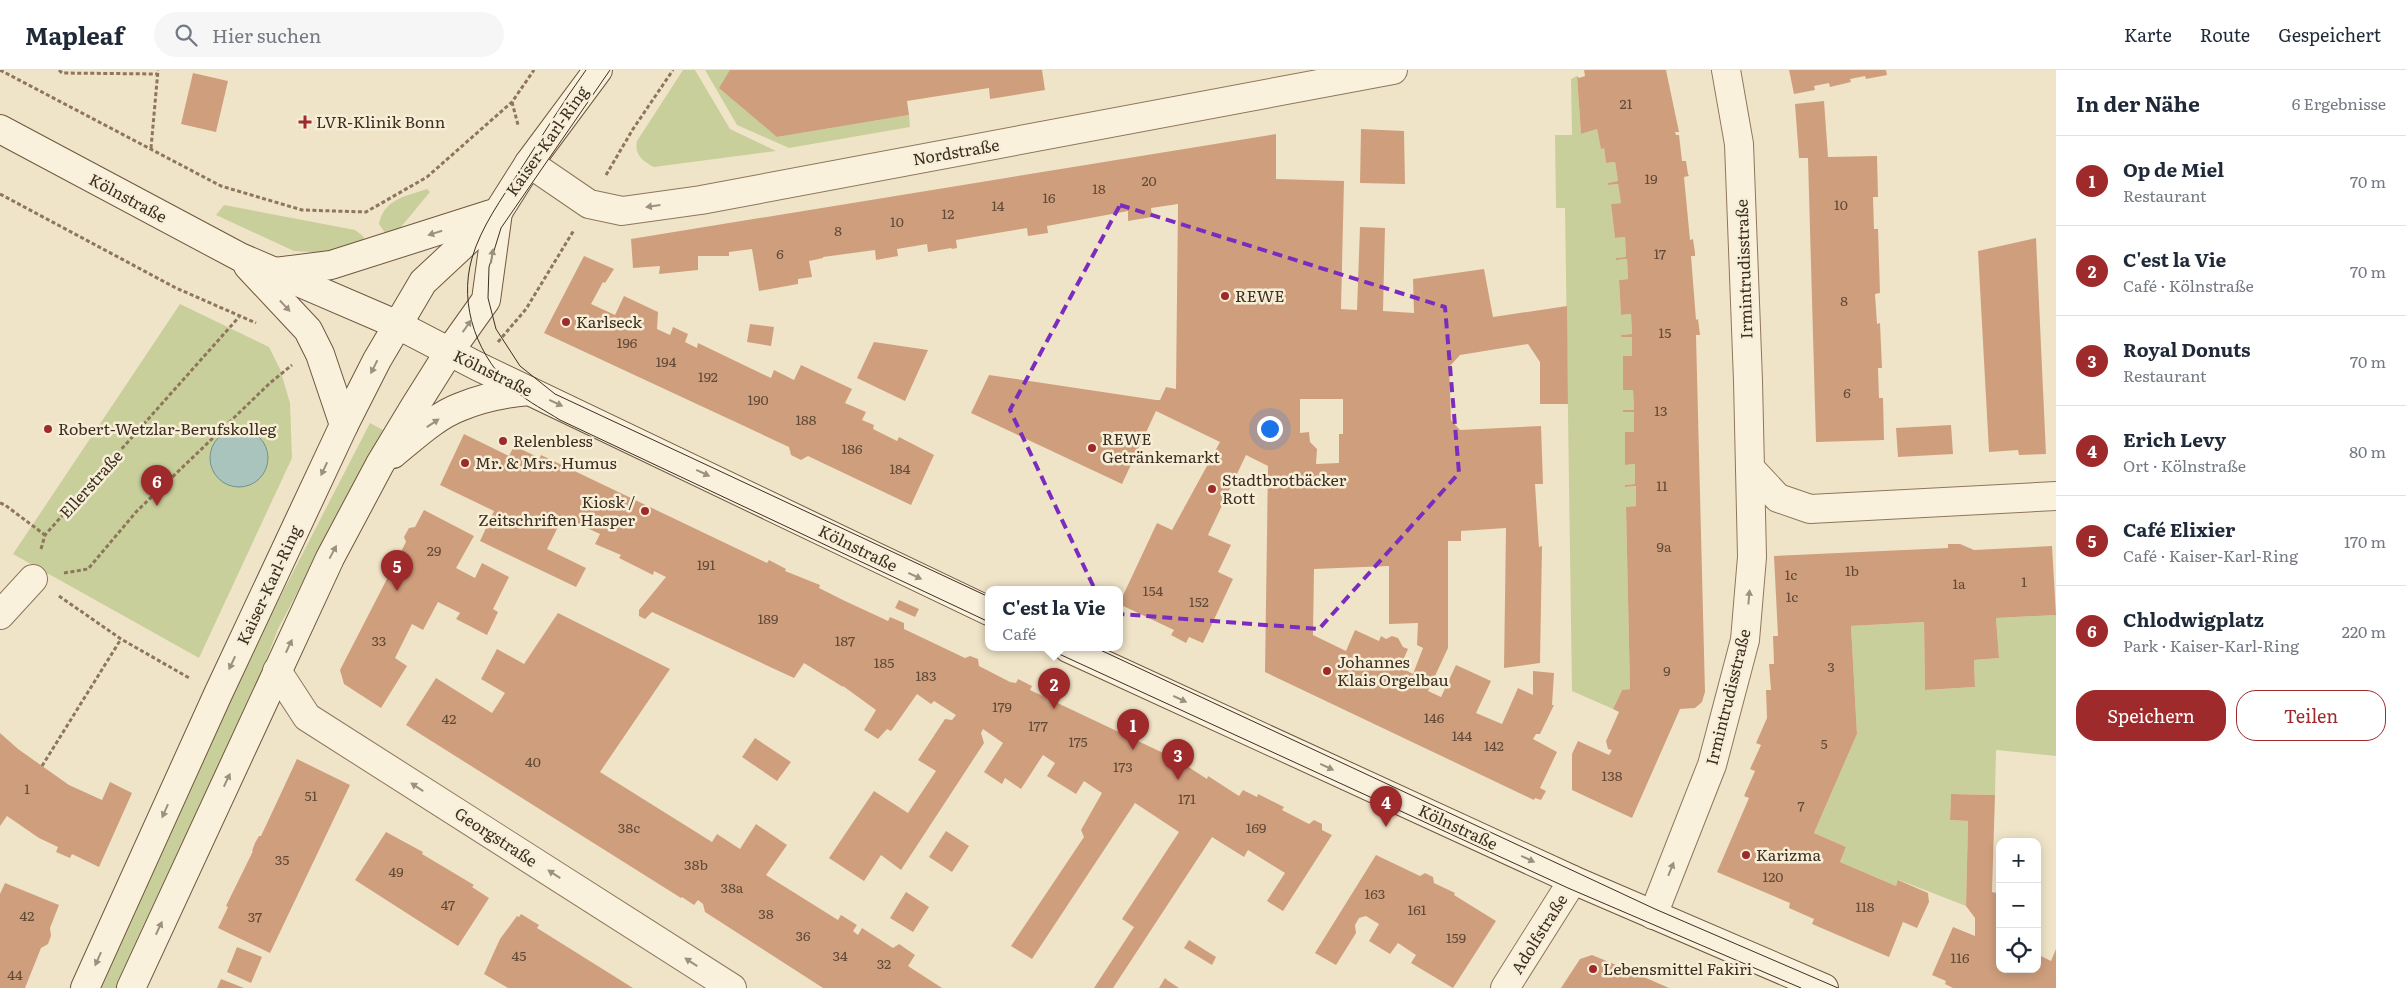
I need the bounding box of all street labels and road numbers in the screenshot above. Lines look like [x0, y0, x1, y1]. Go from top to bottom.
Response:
street label: Kaiser-Karl-Ring [499, 80, 593, 200]
street label: Nordstraße [911, 132, 1001, 170]
street label: Kölnstraße [85, 167, 172, 228]
street label: Irmintrudisstraße [1729, 199, 1757, 339]
street label: Kölnstraße [450, 343, 537, 402]
street label: Ellerstraße [53, 444, 128, 523]
street label: Kölnstraße [815, 518, 902, 577]
street label: Kaiser-Karl-Ring [230, 521, 306, 648]
street label: Irmintrudisstraße [1698, 626, 1756, 767]
street label: Kölnstraße [1415, 797, 1502, 855]
street label: Georgstraße [450, 800, 543, 872]
street label: Adolfstraße [1504, 889, 1572, 978]

